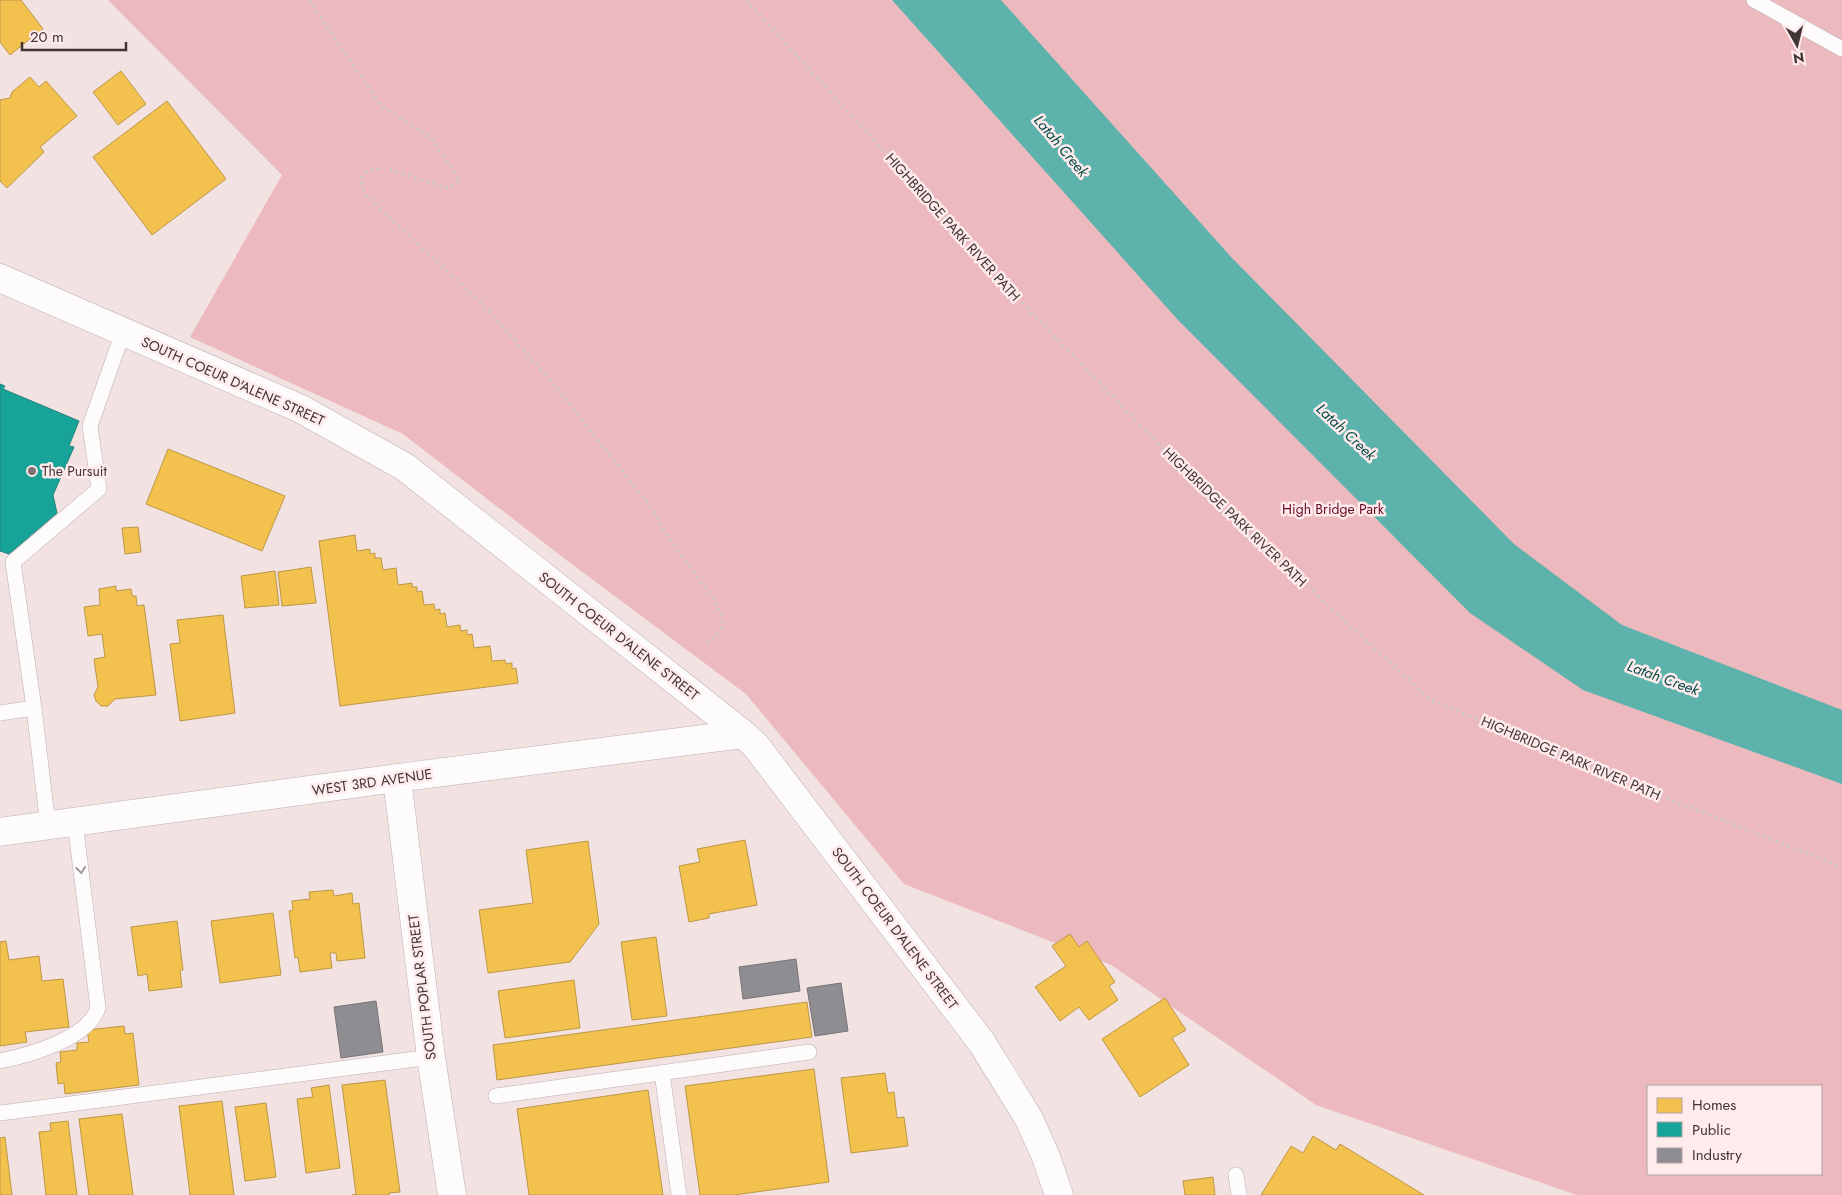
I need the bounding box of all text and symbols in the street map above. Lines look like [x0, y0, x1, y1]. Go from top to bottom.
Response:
scale bar [22, 20, 126, 52]
north arrow [1772, 20, 1822, 70]
text: 20 m [30, 26, 64, 48]
text: N [1792, 47, 1806, 69]
water label: Latah Creek [1028, 110, 1094, 182]
street label: HIGHBRIDGE PARK RIVER PATH [881, 148, 1025, 306]
street label: SOUTH COEUR D'ALENE STREET [138, 331, 328, 431]
water label: Latah Creek [1311, 398, 1381, 466]
street label: HIGHBRIDGE PARK RIVER PATH [1159, 443, 1311, 591]
place label: The Pursuit [42, 461, 107, 481]
marker: The Pursuit [26, 465, 38, 477]
park label: High Bridge Park [1282, 499, 1385, 519]
street label: SOUTH COEUR D'ALENE STREET [535, 567, 704, 705]
water label: Latah Creek [1624, 655, 1703, 701]
street label: HIGHBRIDGE PARK RIVER PATH [1478, 711, 1664, 805]
street label: WEST 3RD AVENUE [311, 764, 433, 800]
street label: SOUTH COEUR D'ALENE STREET [827, 843, 963, 1014]
one-way arrow [75, 867, 86, 875]
street label: SOUTH POPLAR STREET [403, 913, 441, 1061]
legend [1647, 1085, 1822, 1175]
text: Homes [1692, 1094, 1736, 1116]
text: Public [1692, 1119, 1731, 1141]
text: Industry [1692, 1144, 1742, 1166]

